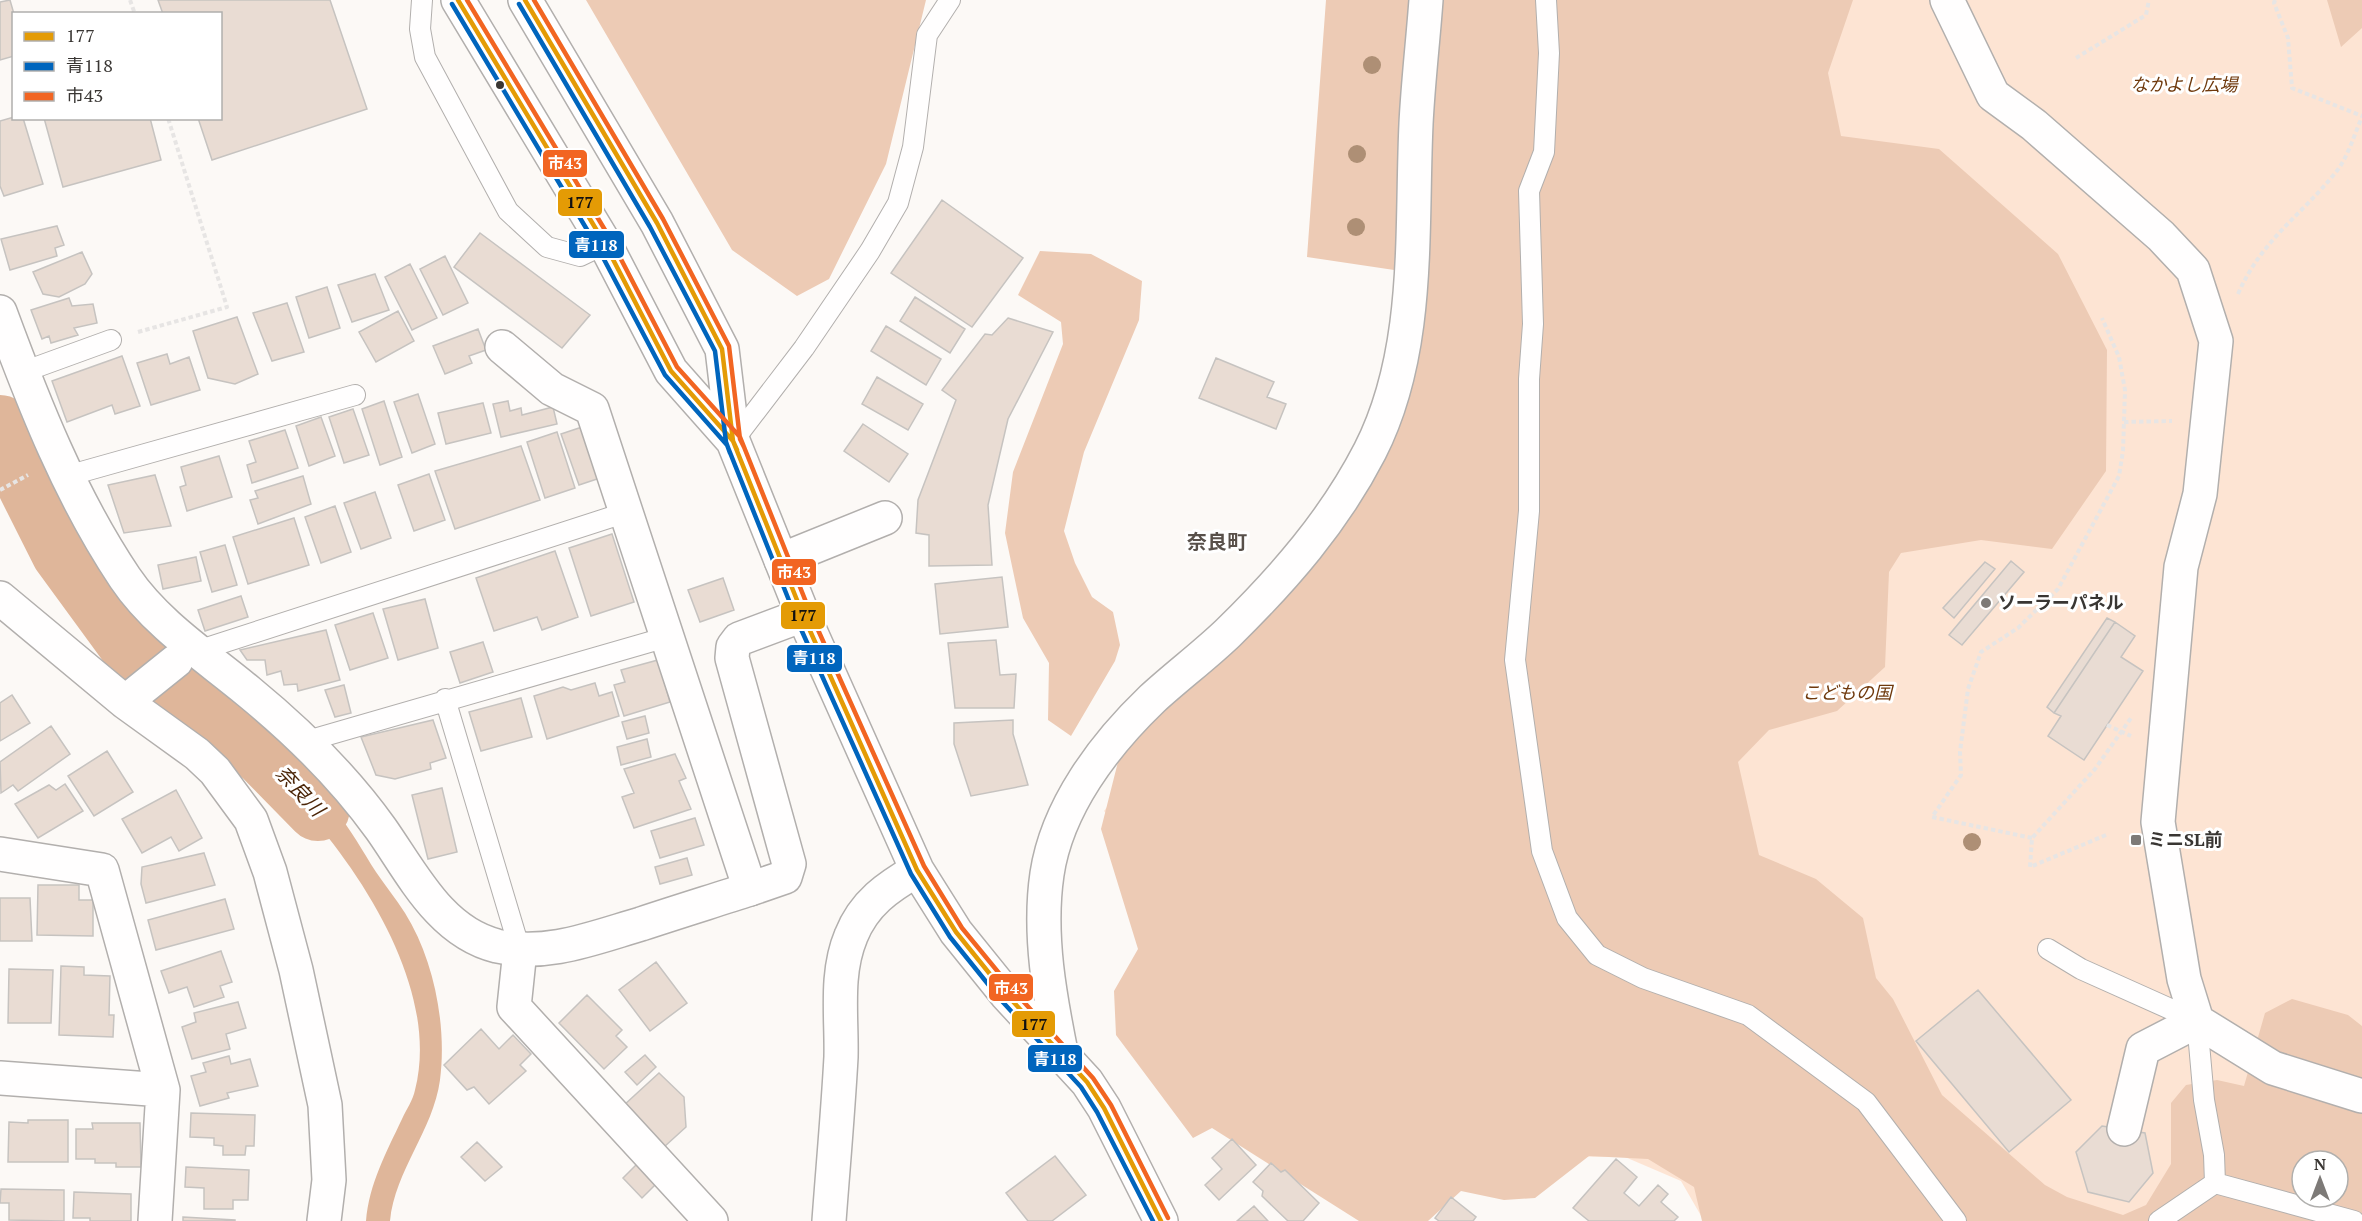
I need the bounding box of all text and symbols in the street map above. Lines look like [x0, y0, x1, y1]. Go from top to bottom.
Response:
legend [12, 12, 222, 120]
text: 177 [66, 23, 95, 47]
text: 青118 [66, 53, 113, 77]
park label: なかよし広場 [2130, 72, 2240, 96]
unlabelled marker [494, 79, 506, 91]
text: 市43 [66, 83, 103, 107]
line badge: 市43 [542, 149, 588, 178]
text: 市43 [548, 152, 582, 174]
line badge: 177 [557, 188, 603, 217]
text: 177 [566, 191, 594, 213]
line badge: 青118 [568, 230, 625, 259]
text: 青118 [574, 234, 618, 256]
district label: 奈良町 [1187, 528, 1247, 555]
line badge: 市43 [771, 558, 817, 586]
text: 市43 [777, 561, 811, 583]
place label: ソーラーパネル [1998, 590, 2124, 614]
marker: ソーラーパネル [1979, 596, 1993, 610]
line badge: 177 [780, 601, 826, 630]
text: 177 [789, 604, 817, 626]
line badge: 青118 [786, 644, 843, 673]
text: 青118 [792, 647, 836, 669]
park label: こどもの国 [1802, 680, 1895, 704]
water label: 奈良川 [270, 760, 332, 823]
place label: ミニSL前 [2148, 827, 2223, 851]
marker: ミニSL前 [2129, 833, 2143, 847]
line badge: 市43 [988, 973, 1034, 1002]
text: 市43 [994, 977, 1028, 999]
line badge: 177 [1011, 1010, 1056, 1038]
text: 177 [1020, 1013, 1048, 1035]
line badge: 青118 [1027, 1044, 1083, 1073]
text: 青118 [1033, 1048, 1077, 1070]
north arrow [2290, 1149, 2350, 1209]
text: N [2314, 1153, 2326, 1175]

